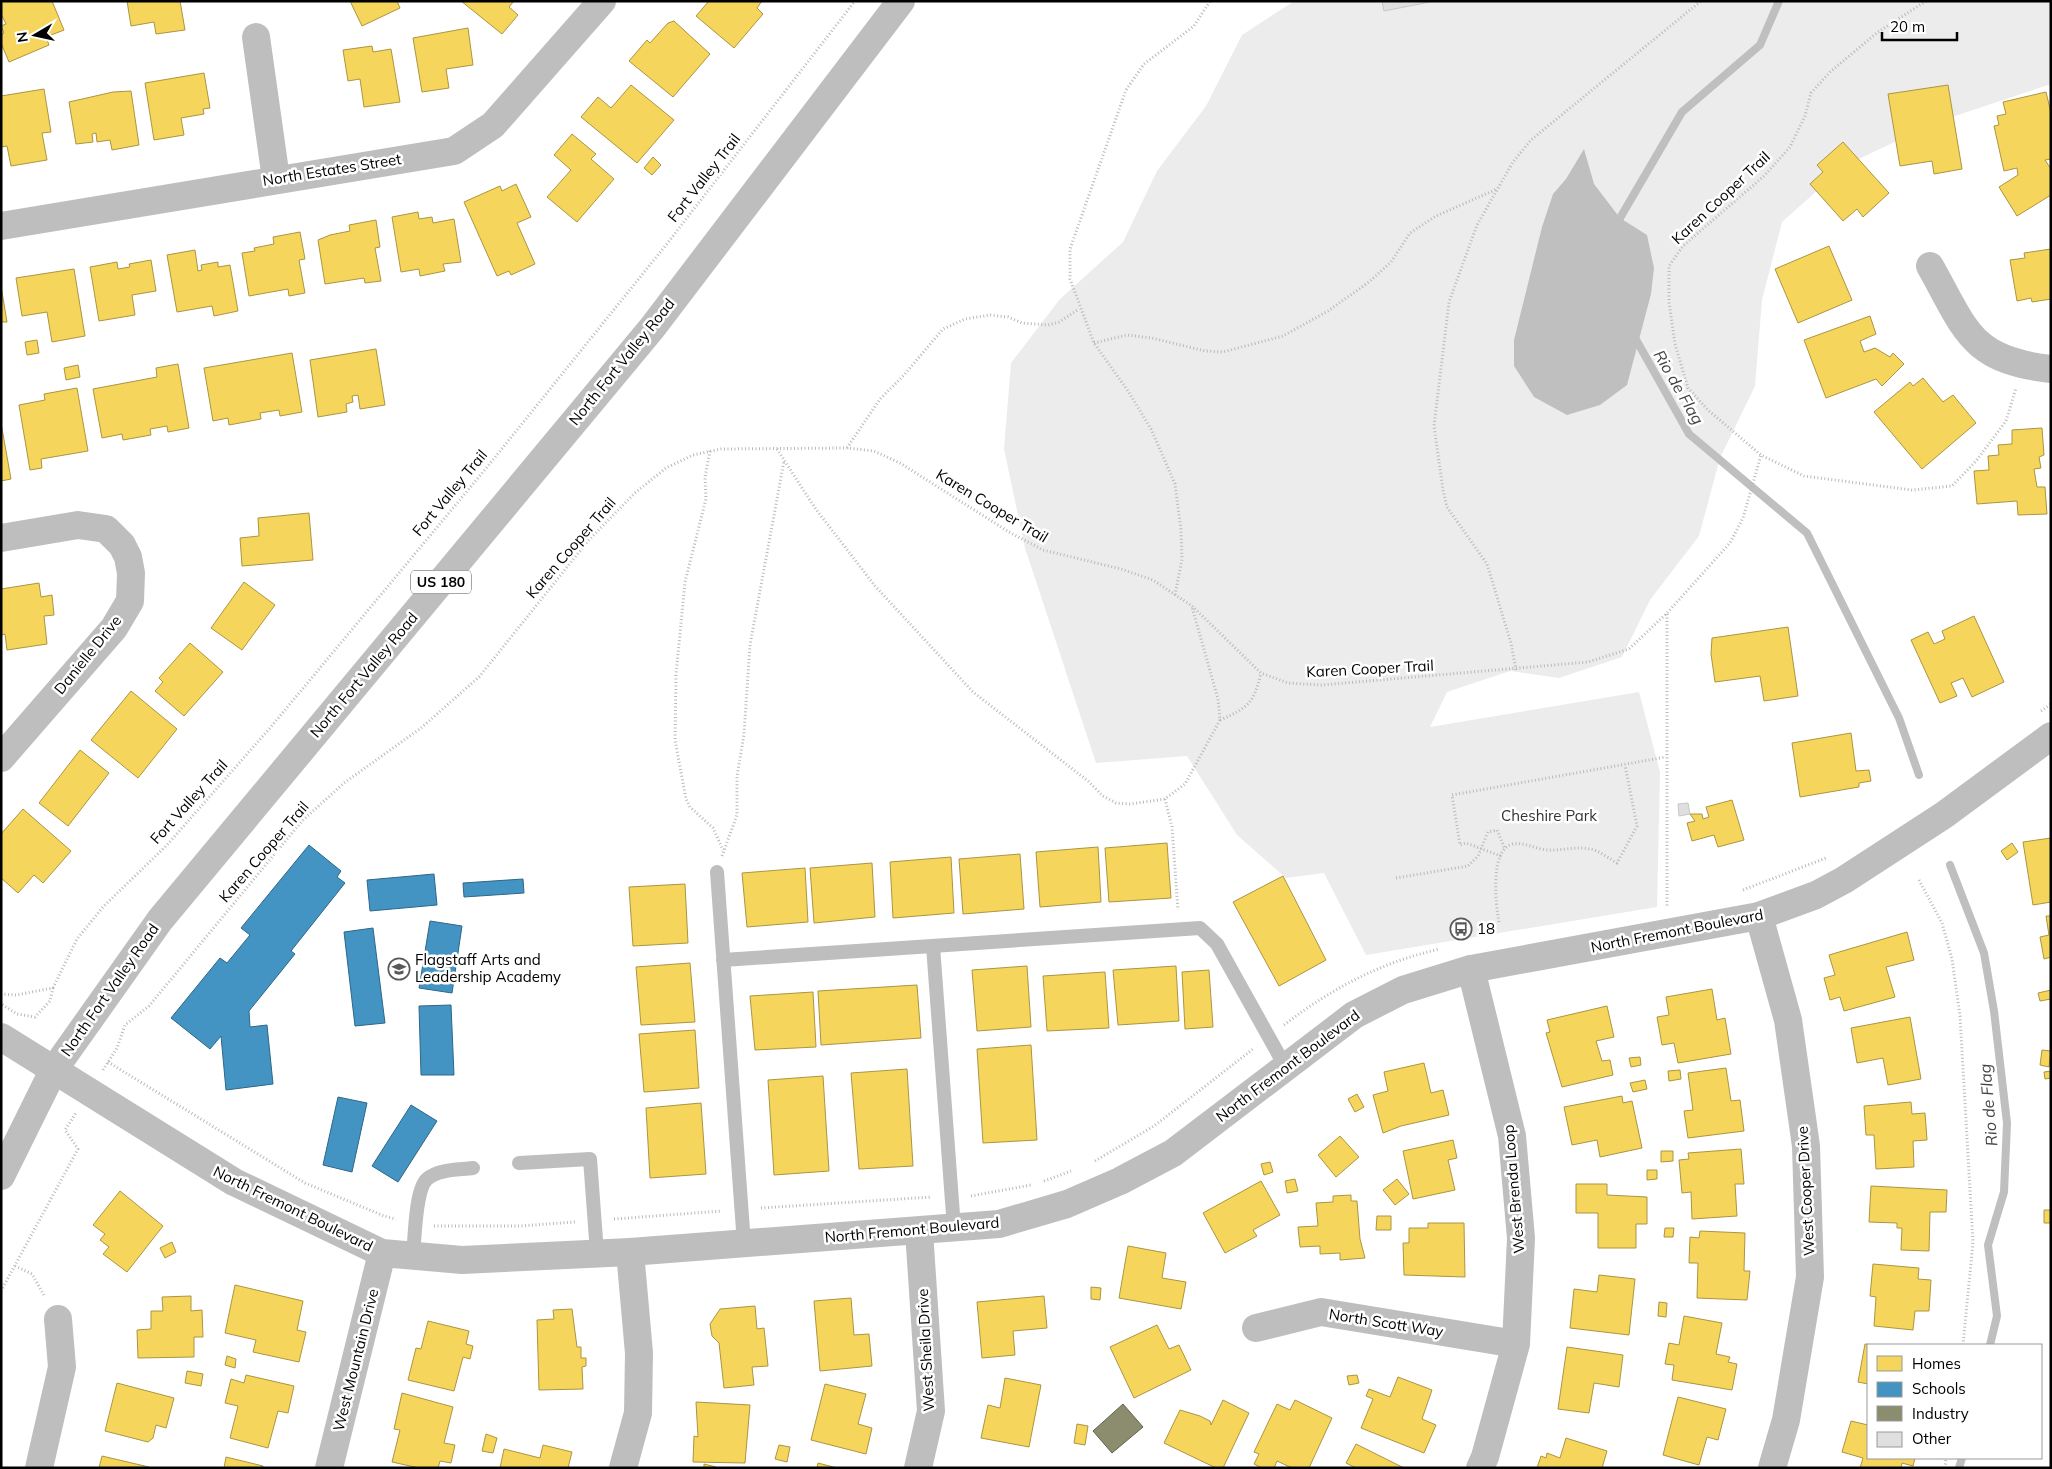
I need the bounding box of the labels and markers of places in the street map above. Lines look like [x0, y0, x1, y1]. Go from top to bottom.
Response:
bus stop icon: 18 [1449, 917, 1473, 941]
place label: 18 [1477, 919, 1495, 938]
place label: Flagstaff Arts and Leadership Academy [415, 950, 561, 986]
school or university icon: Flagstaff Arts and Leadership Academy [387, 957, 411, 981]

